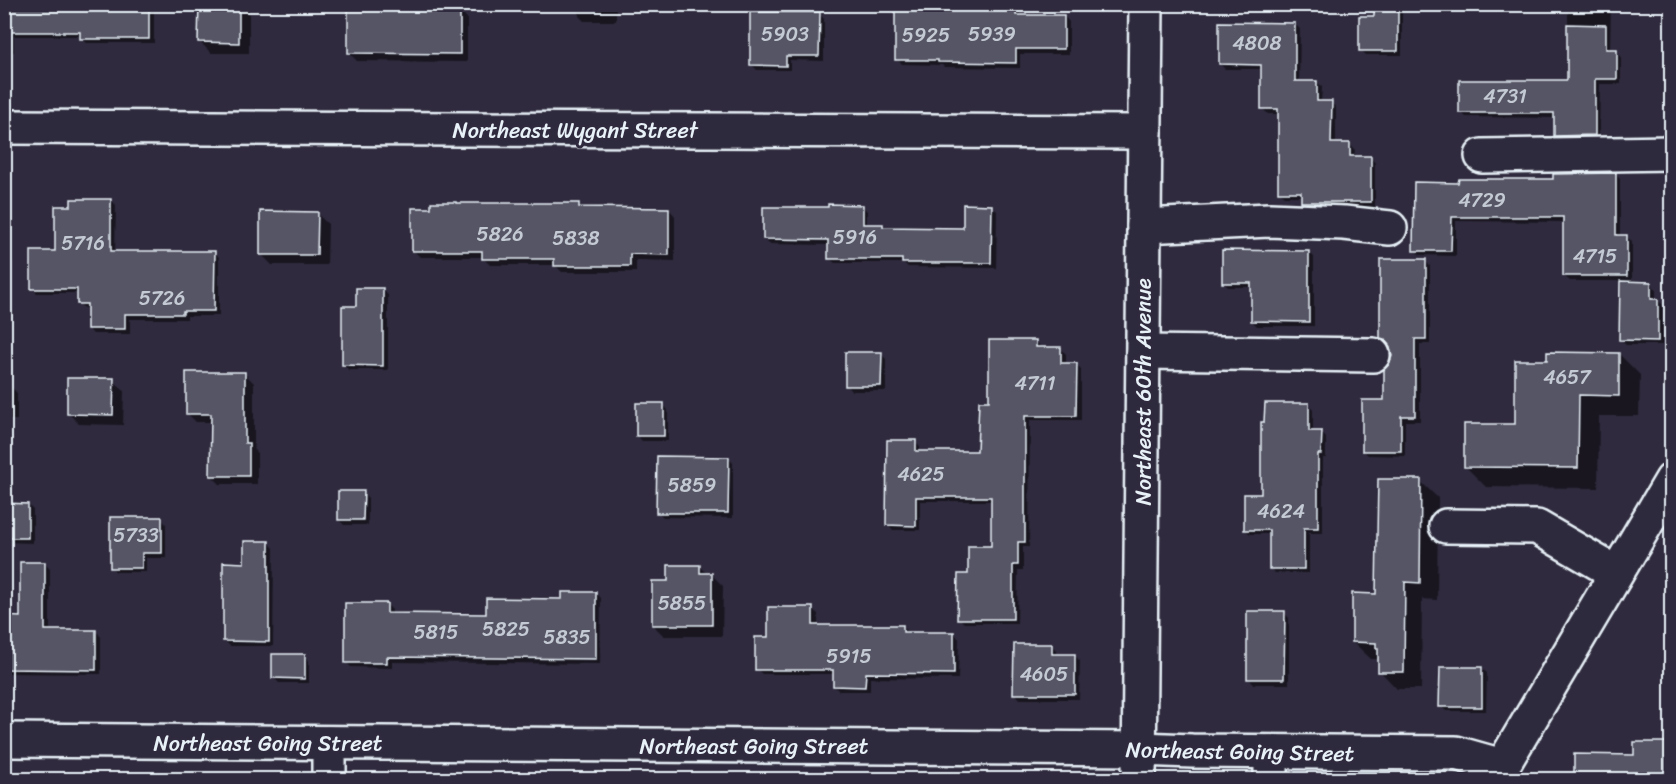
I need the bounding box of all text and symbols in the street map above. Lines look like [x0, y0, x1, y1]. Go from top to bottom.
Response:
house number: 5903 [761, 17, 809, 52]
house number: 5939 [968, 17, 1016, 52]
house number: 5925 [902, 18, 950, 53]
house number: 4808 [1232, 26, 1282, 61]
house number: 4731 [1483, 79, 1527, 114]
street label: Northeast Wygant Street [452, 111, 699, 150]
house number: 4729 [1458, 183, 1506, 218]
house number: 5826 [476, 217, 524, 252]
house number: 5916 [833, 220, 877, 255]
house number: 5838 [552, 221, 600, 256]
house number: 5716 [61, 226, 105, 261]
house number: 4715 [1573, 239, 1617, 274]
street label: Northeast 60th Avenue [1124, 278, 1163, 506]
house number: 5726 [139, 281, 185, 316]
house number: 4657 [1543, 360, 1592, 395]
house number: 4711 [1014, 366, 1056, 401]
house number: 4625 [897, 457, 945, 492]
house number: 5859 [668, 468, 716, 503]
house number: 4624 [1257, 494, 1305, 529]
house number: 5733 [113, 518, 159, 553]
house number: 5855 [658, 586, 706, 621]
house number: 5825 [482, 612, 530, 647]
house number: 5815 [413, 615, 459, 650]
house number: 5835 [543, 620, 591, 655]
house number: 5915 [826, 639, 872, 674]
house number: 4605 [1020, 657, 1068, 692]
street label: Northeast Going Street [154, 724, 383, 763]
street label: Northeast Going Street [640, 727, 869, 766]
street label: Northeast Going Street [1125, 730, 1355, 773]

